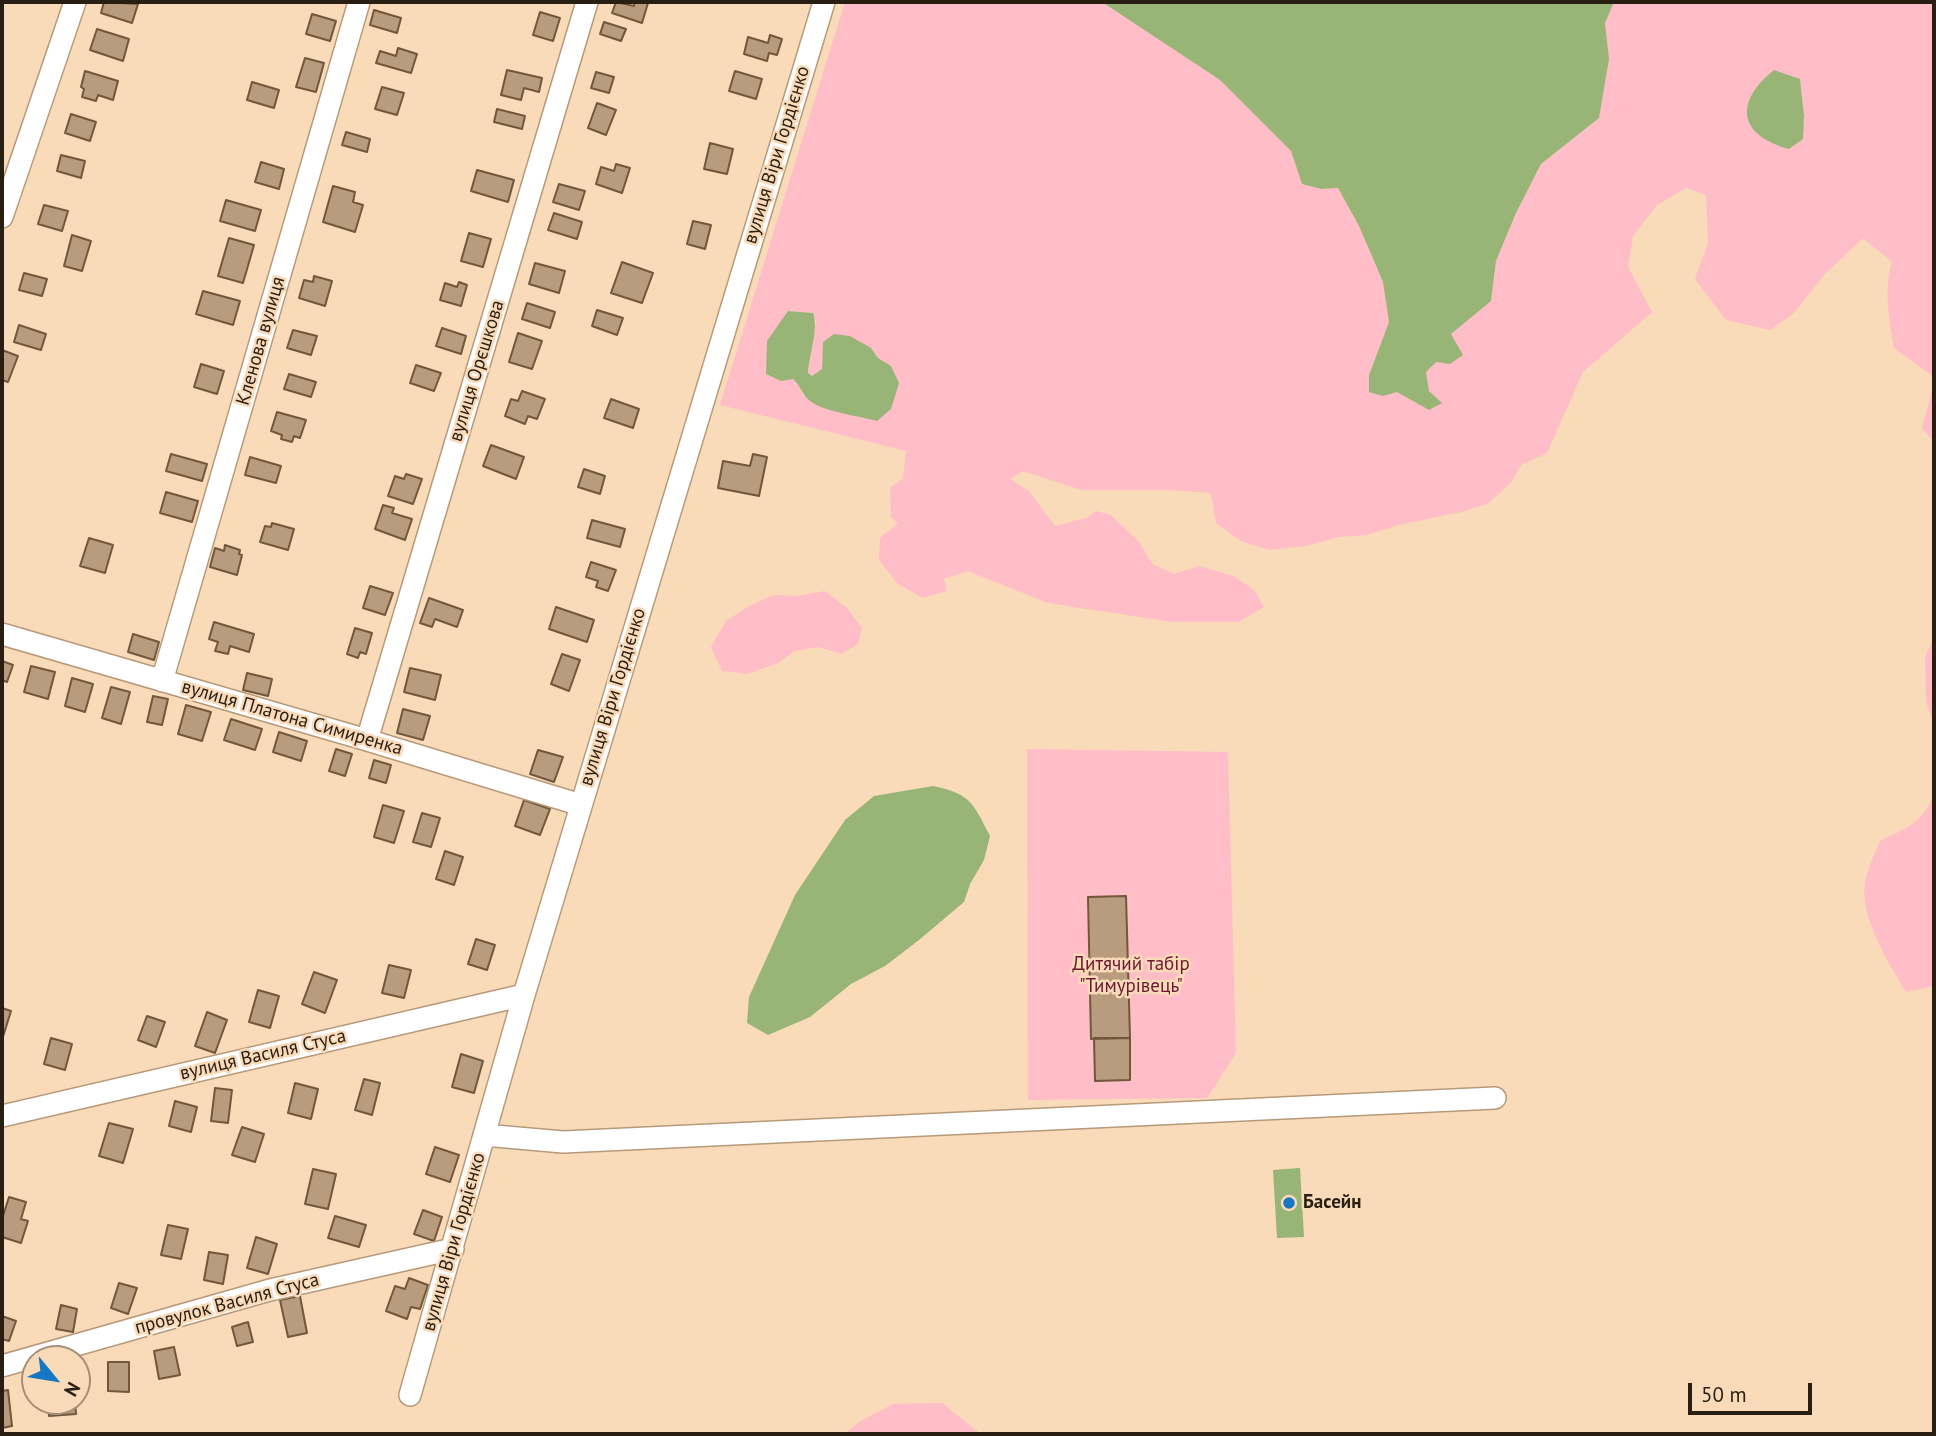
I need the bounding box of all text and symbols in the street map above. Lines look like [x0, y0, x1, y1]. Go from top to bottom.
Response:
street label: вулиця Віри Гордієнко [739, 63, 815, 247]
street label: Кленова вулиця [232, 274, 290, 408]
street label: вулиця Орєшкова [445, 298, 509, 444]
street label: вулиця Віри Гордієнко [575, 605, 651, 789]
street label: вулиця Платона Симиренка [179, 676, 405, 760]
park label: Дитячий табір "Тимурівець" [1072, 954, 1190, 998]
street label: вулиця Василя Стуса [178, 1025, 348, 1085]
street label: вулиця Віри Гордієнко [418, 1150, 490, 1334]
place label: Басейн [1303, 1192, 1361, 1214]
marker: Басейн [1281, 1195, 1297, 1211]
street label: провулок Василя Стуса [132, 1268, 322, 1340]
north arrow [21, 1345, 91, 1415]
scale bar [1691, 1370, 1815, 1414]
text: N [59, 1378, 86, 1401]
text: 50 m [1701, 1381, 1747, 1408]

